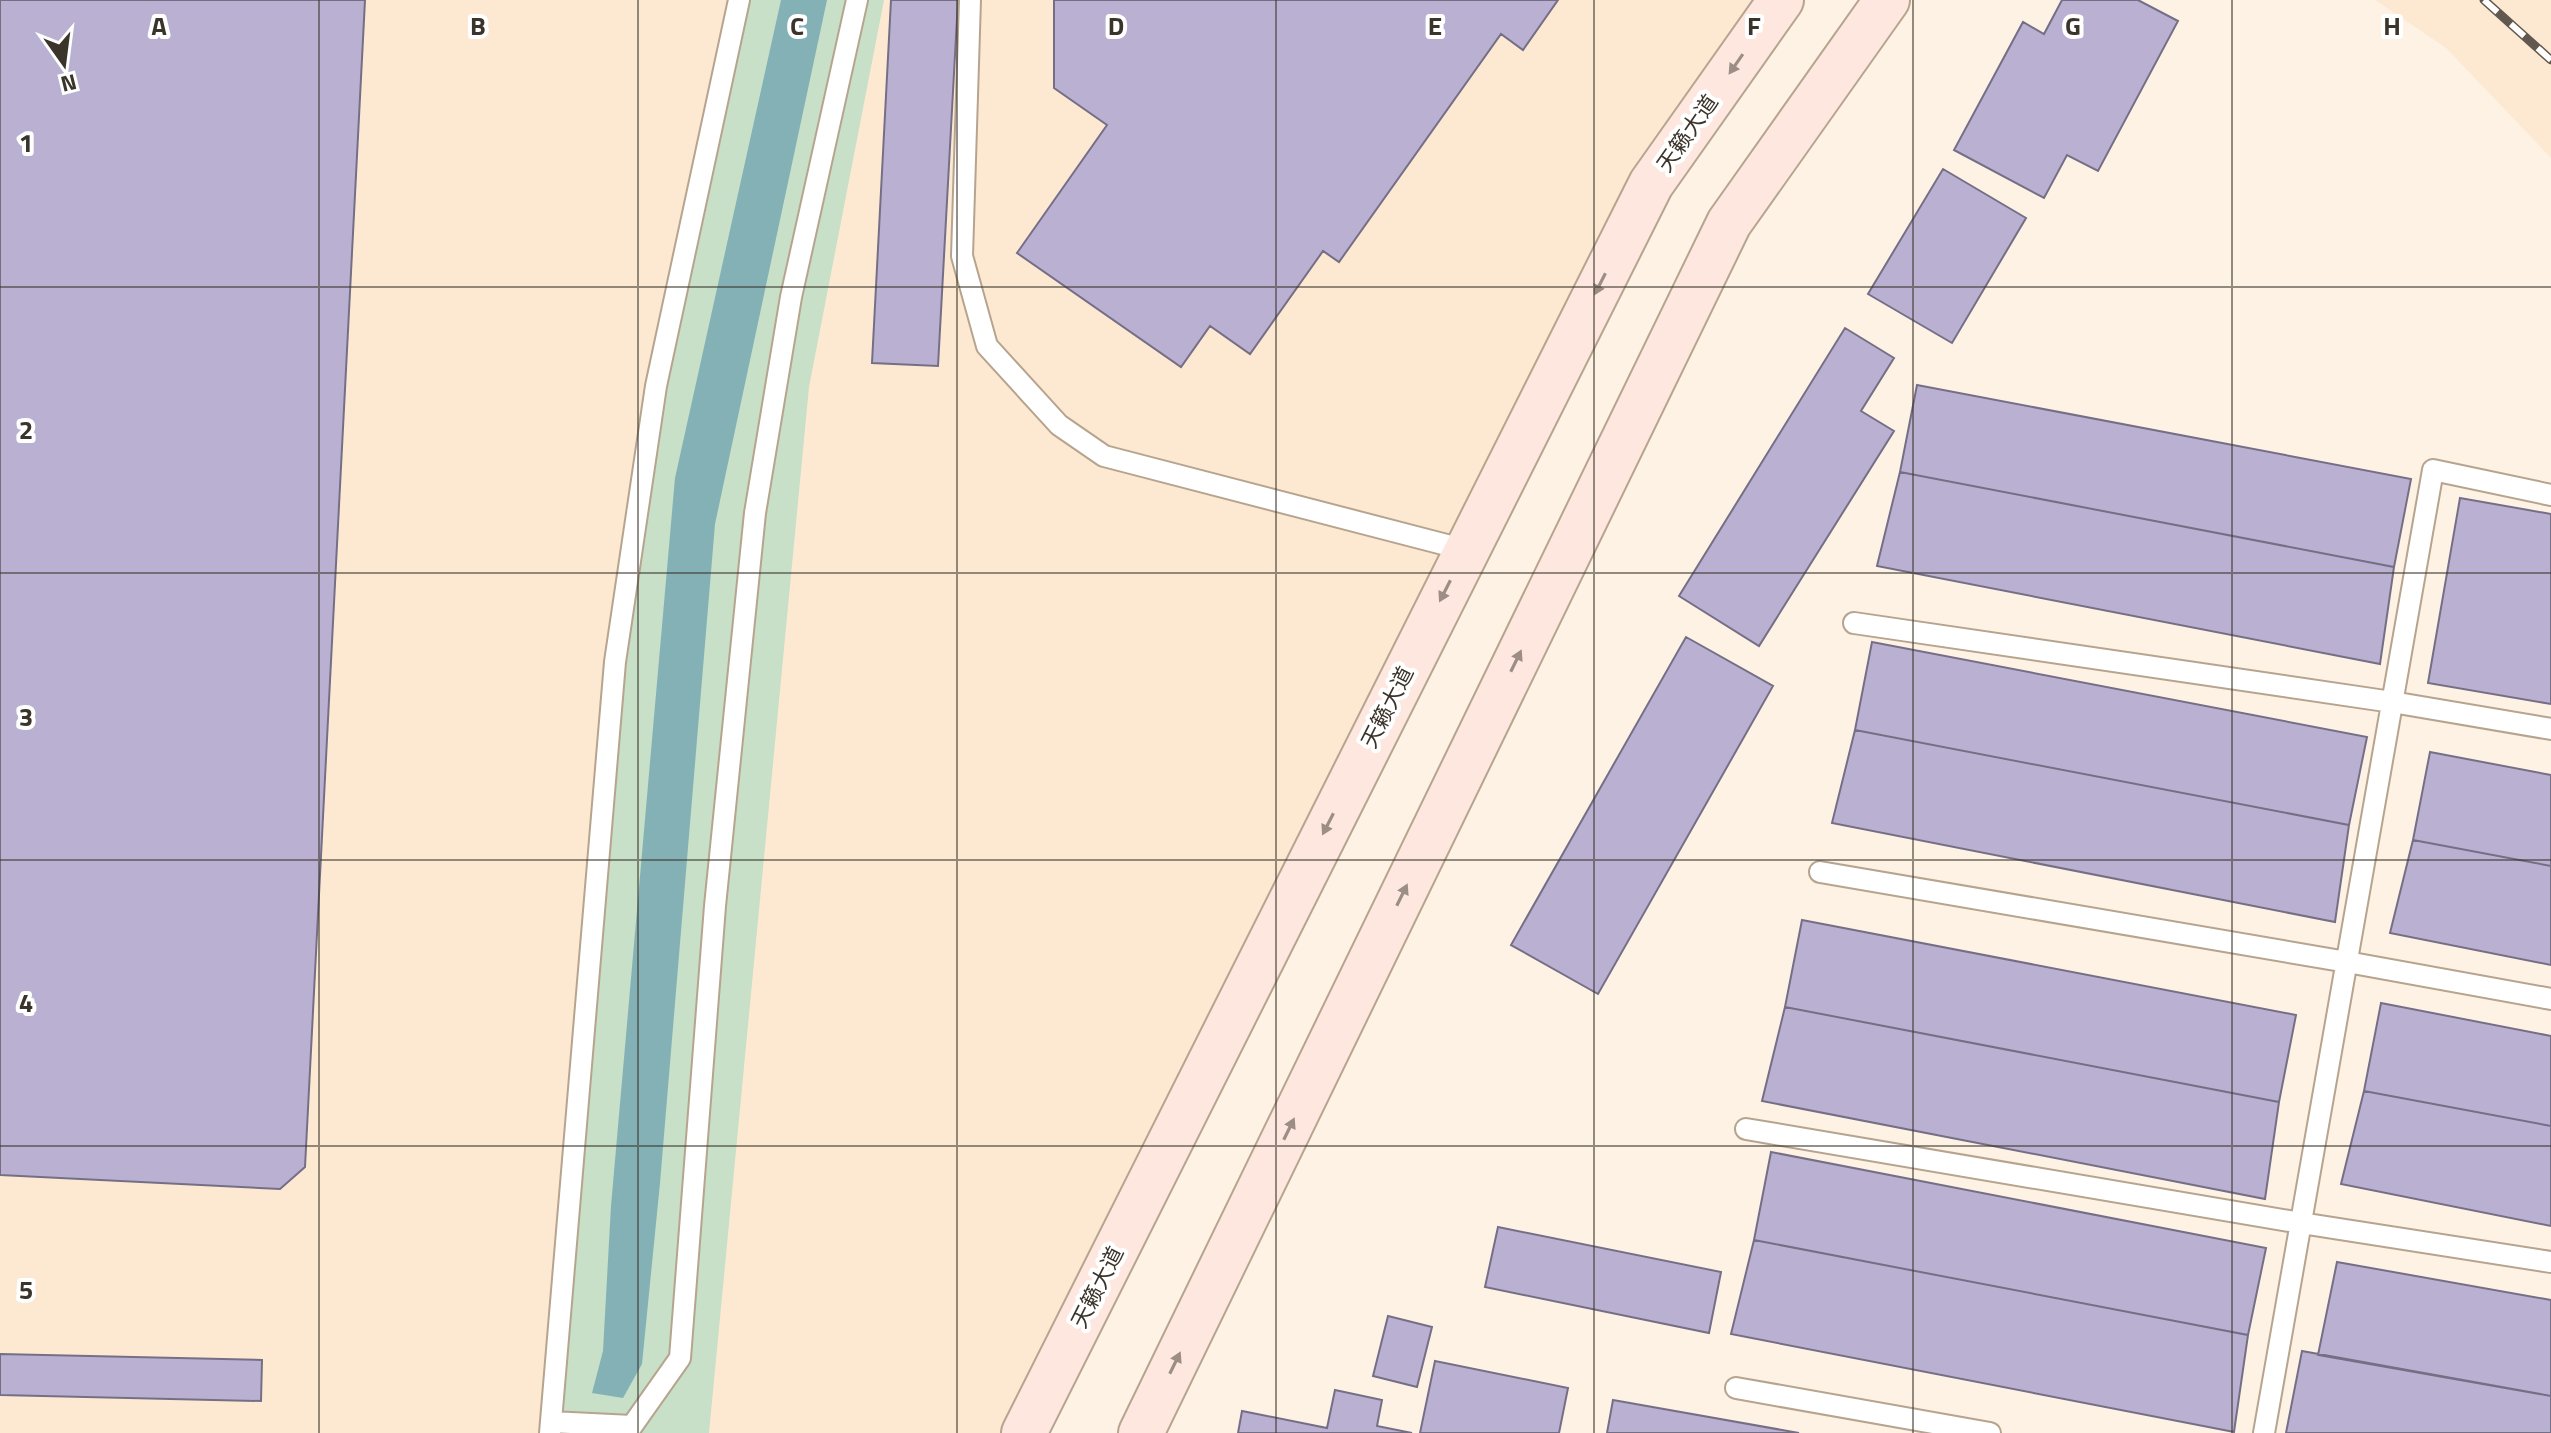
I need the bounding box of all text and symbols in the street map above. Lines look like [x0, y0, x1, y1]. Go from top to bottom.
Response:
text: A [151, 6, 167, 45]
text: B [470, 6, 486, 45]
text: C [790, 6, 804, 45]
text: D [1108, 6, 1124, 45]
text: E [1428, 6, 1442, 45]
text: F [1747, 6, 1761, 45]
text: G [2065, 6, 2081, 45]
text: H [2383, 6, 2401, 45]
north arrow [24, 24, 104, 104]
one-way arrow [1729, 53, 1744, 74]
text: N [57, 65, 80, 102]
street label: 天籁大道 [1648, 87, 1726, 179]
text: 1 [19, 123, 33, 162]
one-way arrow [1593, 273, 1607, 296]
text: 2 [19, 410, 33, 449]
one-way arrow [1438, 580, 1452, 603]
one-way arrow [1509, 650, 1523, 673]
street label: 天籁大道 [1352, 660, 1422, 754]
text: 3 [19, 697, 33, 736]
one-way arrow [1321, 812, 1335, 835]
one-way arrow [1395, 884, 1409, 907]
text: 4 [19, 983, 33, 1022]
one-way arrow [1282, 1117, 1296, 1141]
street label: 天籁大道 [1062, 1240, 1132, 1334]
text: 5 [19, 1270, 33, 1309]
one-way arrow [1168, 1351, 1182, 1374]

